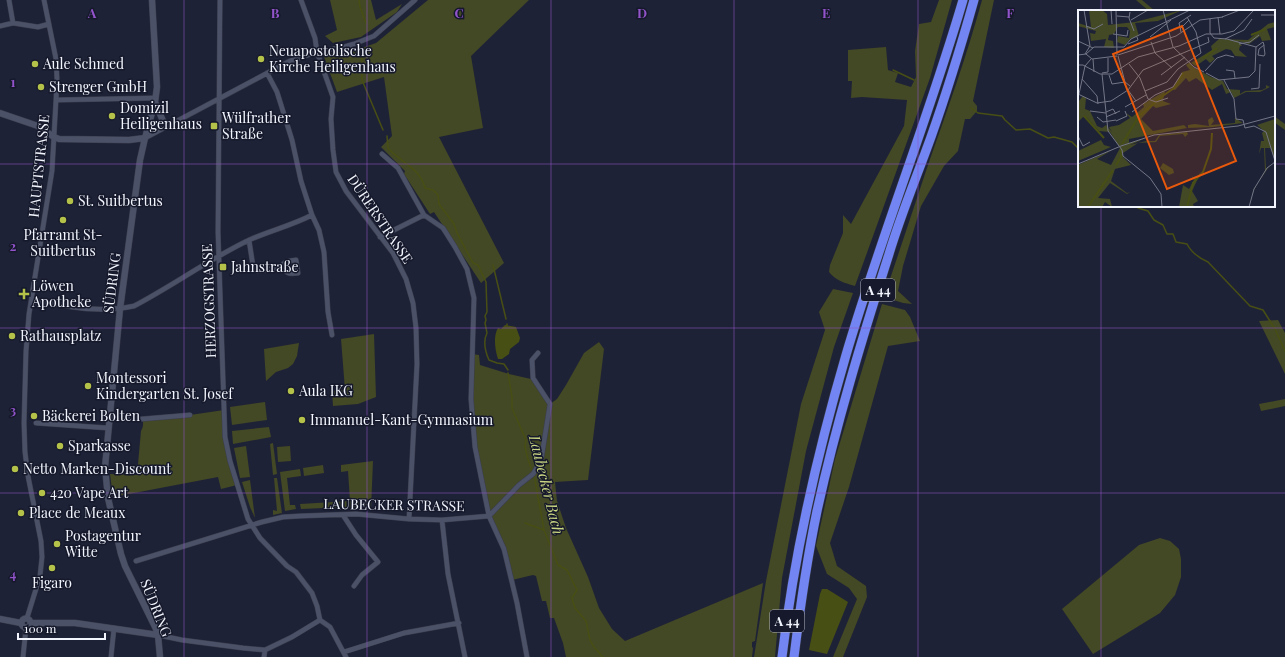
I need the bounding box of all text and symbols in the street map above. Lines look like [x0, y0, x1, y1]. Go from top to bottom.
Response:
text: A [87, 4, 97, 21]
text: B [271, 4, 280, 21]
text: C [454, 4, 464, 21]
text: D [637, 4, 647, 21]
text: E [822, 4, 830, 21]
text: F [1006, 4, 1014, 21]
inset map [1078, 10, 1275, 207]
place label: Neuapostolische Kirche Heiligenhaus [269, 41, 396, 76]
place label: Aule Schmed [42, 54, 124, 73]
marker: Neuapostolische Kirche Heiligenhaus [256, 54, 266, 64]
marker: Aule Schmed [30, 59, 40, 69]
text: 1 [11, 73, 16, 90]
place label: Strenger GmbH [49, 77, 147, 96]
marker: Strenger GmbH [36, 82, 46, 92]
place label: Domizil Heiligenhaus [120, 98, 202, 133]
place label: Wülfrather Straße [221, 108, 291, 143]
marker: Domizil Heiligenhaus [107, 111, 117, 121]
street label: HAUPTSTRASSE [24, 113, 53, 218]
marker: Wülfrather Straße [209, 121, 219, 131]
street label: DÜRERSTRASSE [343, 170, 417, 267]
place label: St. Suitbertus [78, 191, 163, 210]
marker: St. Suitbertus [65, 196, 75, 206]
marker: Pfarramt St- Suitbertus [58, 215, 68, 225]
place label: Pfarramt St- Suitbertus [23, 225, 103, 260]
text: 2 [10, 237, 17, 254]
street label: HERZOGSTRASSE [197, 243, 220, 359]
street label: SÜDRING [98, 252, 125, 314]
place label: Jahnstraße [230, 257, 299, 276]
marker: Jahnstraße [218, 262, 228, 272]
place label: Löwen Apotheke [31, 276, 91, 311]
road number: A 44 [861, 279, 895, 301]
marker: Löwen Apotheke [19, 289, 29, 299]
place label: Rathausplatz [20, 326, 102, 345]
marker: Rathausplatz [7, 331, 17, 341]
place label: Montessori Kindergarten St. Josef [96, 368, 234, 403]
marker: Montessori Kindergarten St. Josef [83, 381, 93, 391]
place label: Aula IKG [298, 381, 353, 400]
marker: Aula IKG [286, 386, 296, 396]
text: 3 [10, 401, 16, 418]
place label: Bäckerei Bolten [42, 406, 141, 425]
place label: Immanuel-Kant-Gymnasium [310, 410, 494, 429]
marker: Bäckerei Bolten [29, 411, 39, 421]
marker: Immanuel-Kant-Gymnasium [297, 415, 307, 425]
water label: Laubecker Bach [525, 432, 569, 537]
place label: Sparkasse [68, 436, 131, 455]
marker: Sparkasse [55, 441, 65, 451]
place label: Netto Marken-Discount [23, 459, 172, 478]
marker: Netto Marken-Discount [10, 464, 20, 474]
place label: 420 Vape Art [50, 483, 129, 502]
marker: 420 Vape Art [37, 488, 47, 498]
street label: LAUBECKER STRASSE [323, 494, 465, 515]
place label: Place de Meaux [29, 503, 126, 522]
marker: Place de Meaux [16, 508, 26, 518]
place label: Postagentur Witte [64, 526, 142, 561]
marker: Postagentur Witte [52, 539, 62, 549]
marker: Figaro [47, 563, 57, 573]
text: 4 [10, 565, 17, 582]
place label: Figaro [32, 573, 72, 592]
street label: SÜDRING [136, 576, 177, 640]
road number: A 44 [770, 610, 804, 632]
scale bar [18, 615, 105, 641]
text: 100 m [24, 620, 57, 636]

